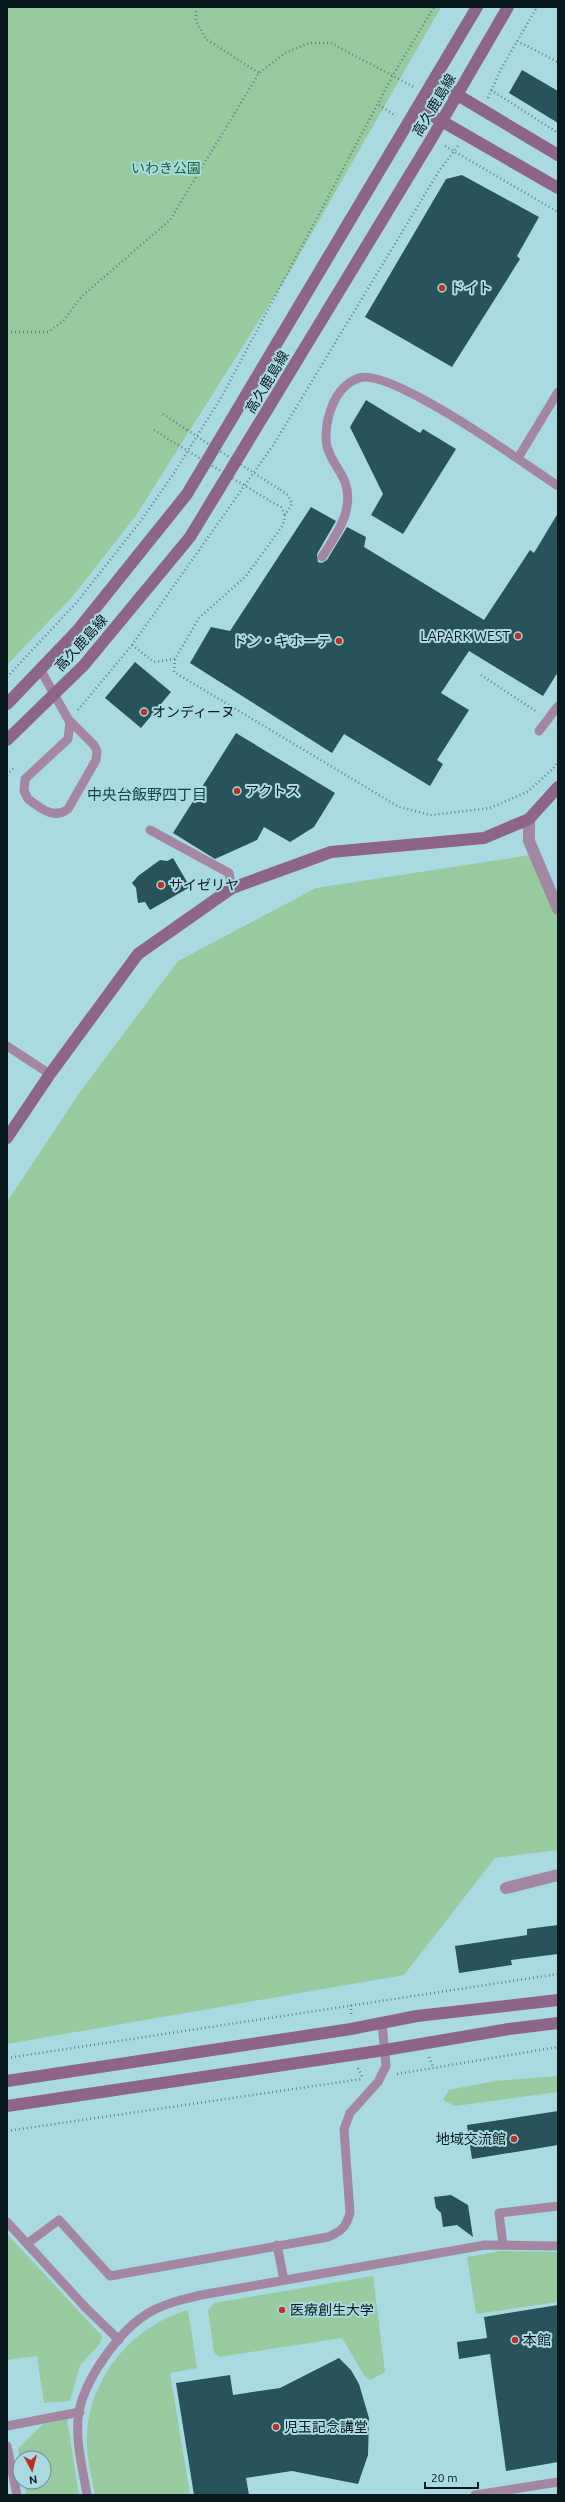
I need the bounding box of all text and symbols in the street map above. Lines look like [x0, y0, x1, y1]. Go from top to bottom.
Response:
street label: 高久鹿島線 [409, 71, 459, 139]
park label: いわき公園 [131, 160, 201, 176]
place label: ドイト [450, 280, 492, 296]
marker: ドイト [437, 283, 447, 293]
street label: 高久鹿島線 [242, 348, 292, 416]
street label: 高久鹿島線 [52, 612, 110, 674]
place label: LAPARK WEST [420, 628, 510, 644]
marker: LAPARK WEST [513, 631, 523, 641]
place label: ドン・キホーテ [233, 633, 331, 649]
marker: ドン・キホーテ [334, 636, 344, 646]
place label: オンディーヌ [152, 704, 235, 720]
marker: オンディーヌ [139, 707, 149, 717]
place label: アクトス [245, 783, 300, 799]
district label: 中央台飯野四丁目 [87, 786, 207, 803]
marker: アクトス [232, 786, 242, 796]
place label: サイゼリヤ [169, 877, 239, 893]
marker: サイゼリヤ [156, 880, 166, 890]
place label: 地域交流館 [436, 2131, 506, 2147]
marker: 地域交流館 [509, 2134, 519, 2144]
place label: 医療創生大学 [290, 2302, 374, 2318]
marker: 医療創生大学 [277, 2305, 287, 2315]
place label: 本館 [523, 2332, 551, 2348]
marker: 本館 [510, 2335, 520, 2345]
place label: 児玉記念講堂 [284, 2419, 368, 2435]
marker: 児玉記念講堂 [271, 2422, 281, 2432]
north arrow [12, 2450, 52, 2490]
scale bar [425, 2464, 478, 2490]
text: 20 m [431, 2471, 458, 2484]
text: N [28, 2473, 38, 2486]

